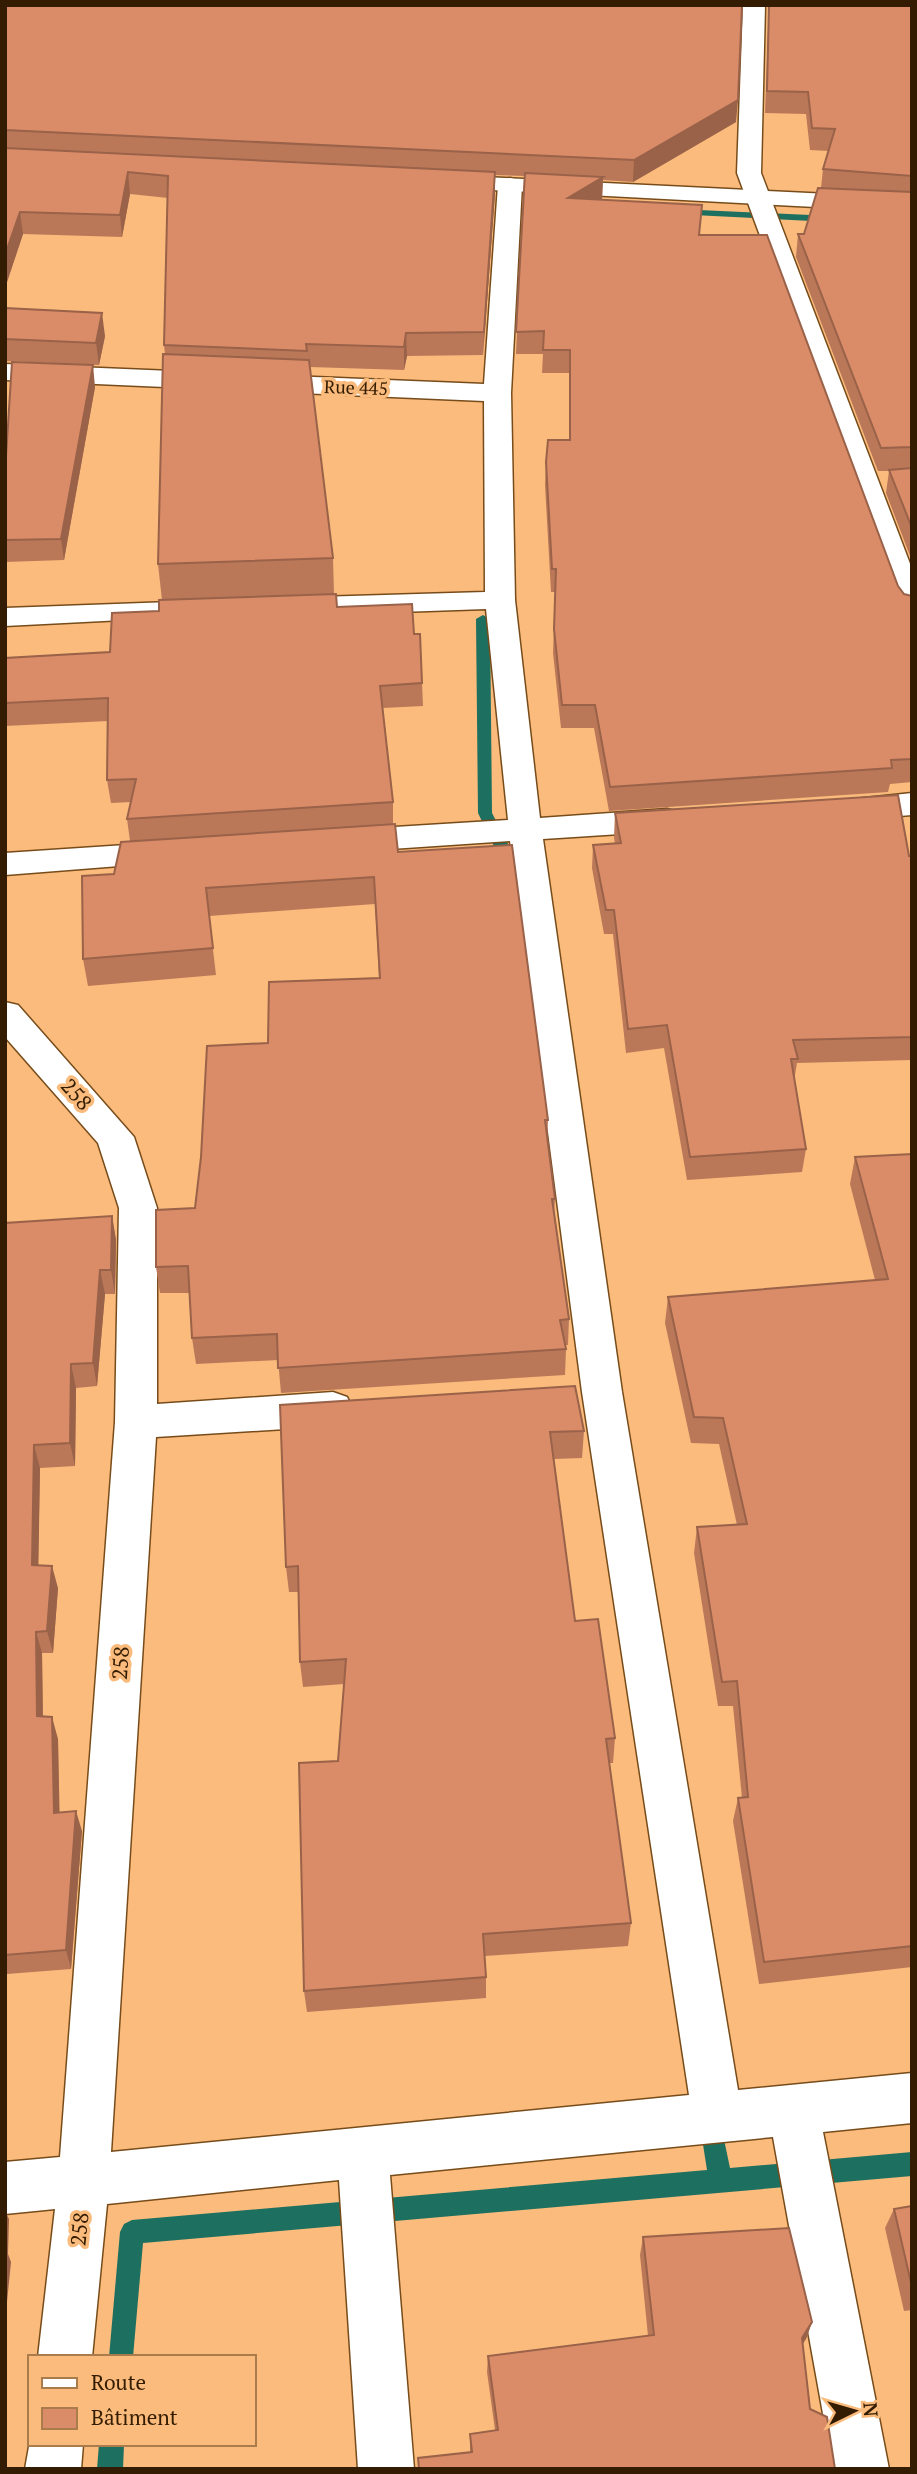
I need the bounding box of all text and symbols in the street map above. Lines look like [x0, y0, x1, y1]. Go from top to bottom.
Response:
street label: Rue 445 [324, 374, 388, 400]
street label: 258 [55, 1072, 99, 1116]
street label: 258 [105, 1645, 135, 1681]
street label: 258 [63, 2211, 95, 2247]
legend [28, 2355, 256, 2446]
text: Route [91, 2368, 146, 2396]
north arrow [819, 2376, 889, 2446]
text: N [858, 2401, 885, 2418]
text: Bâtiment [91, 2403, 178, 2431]

